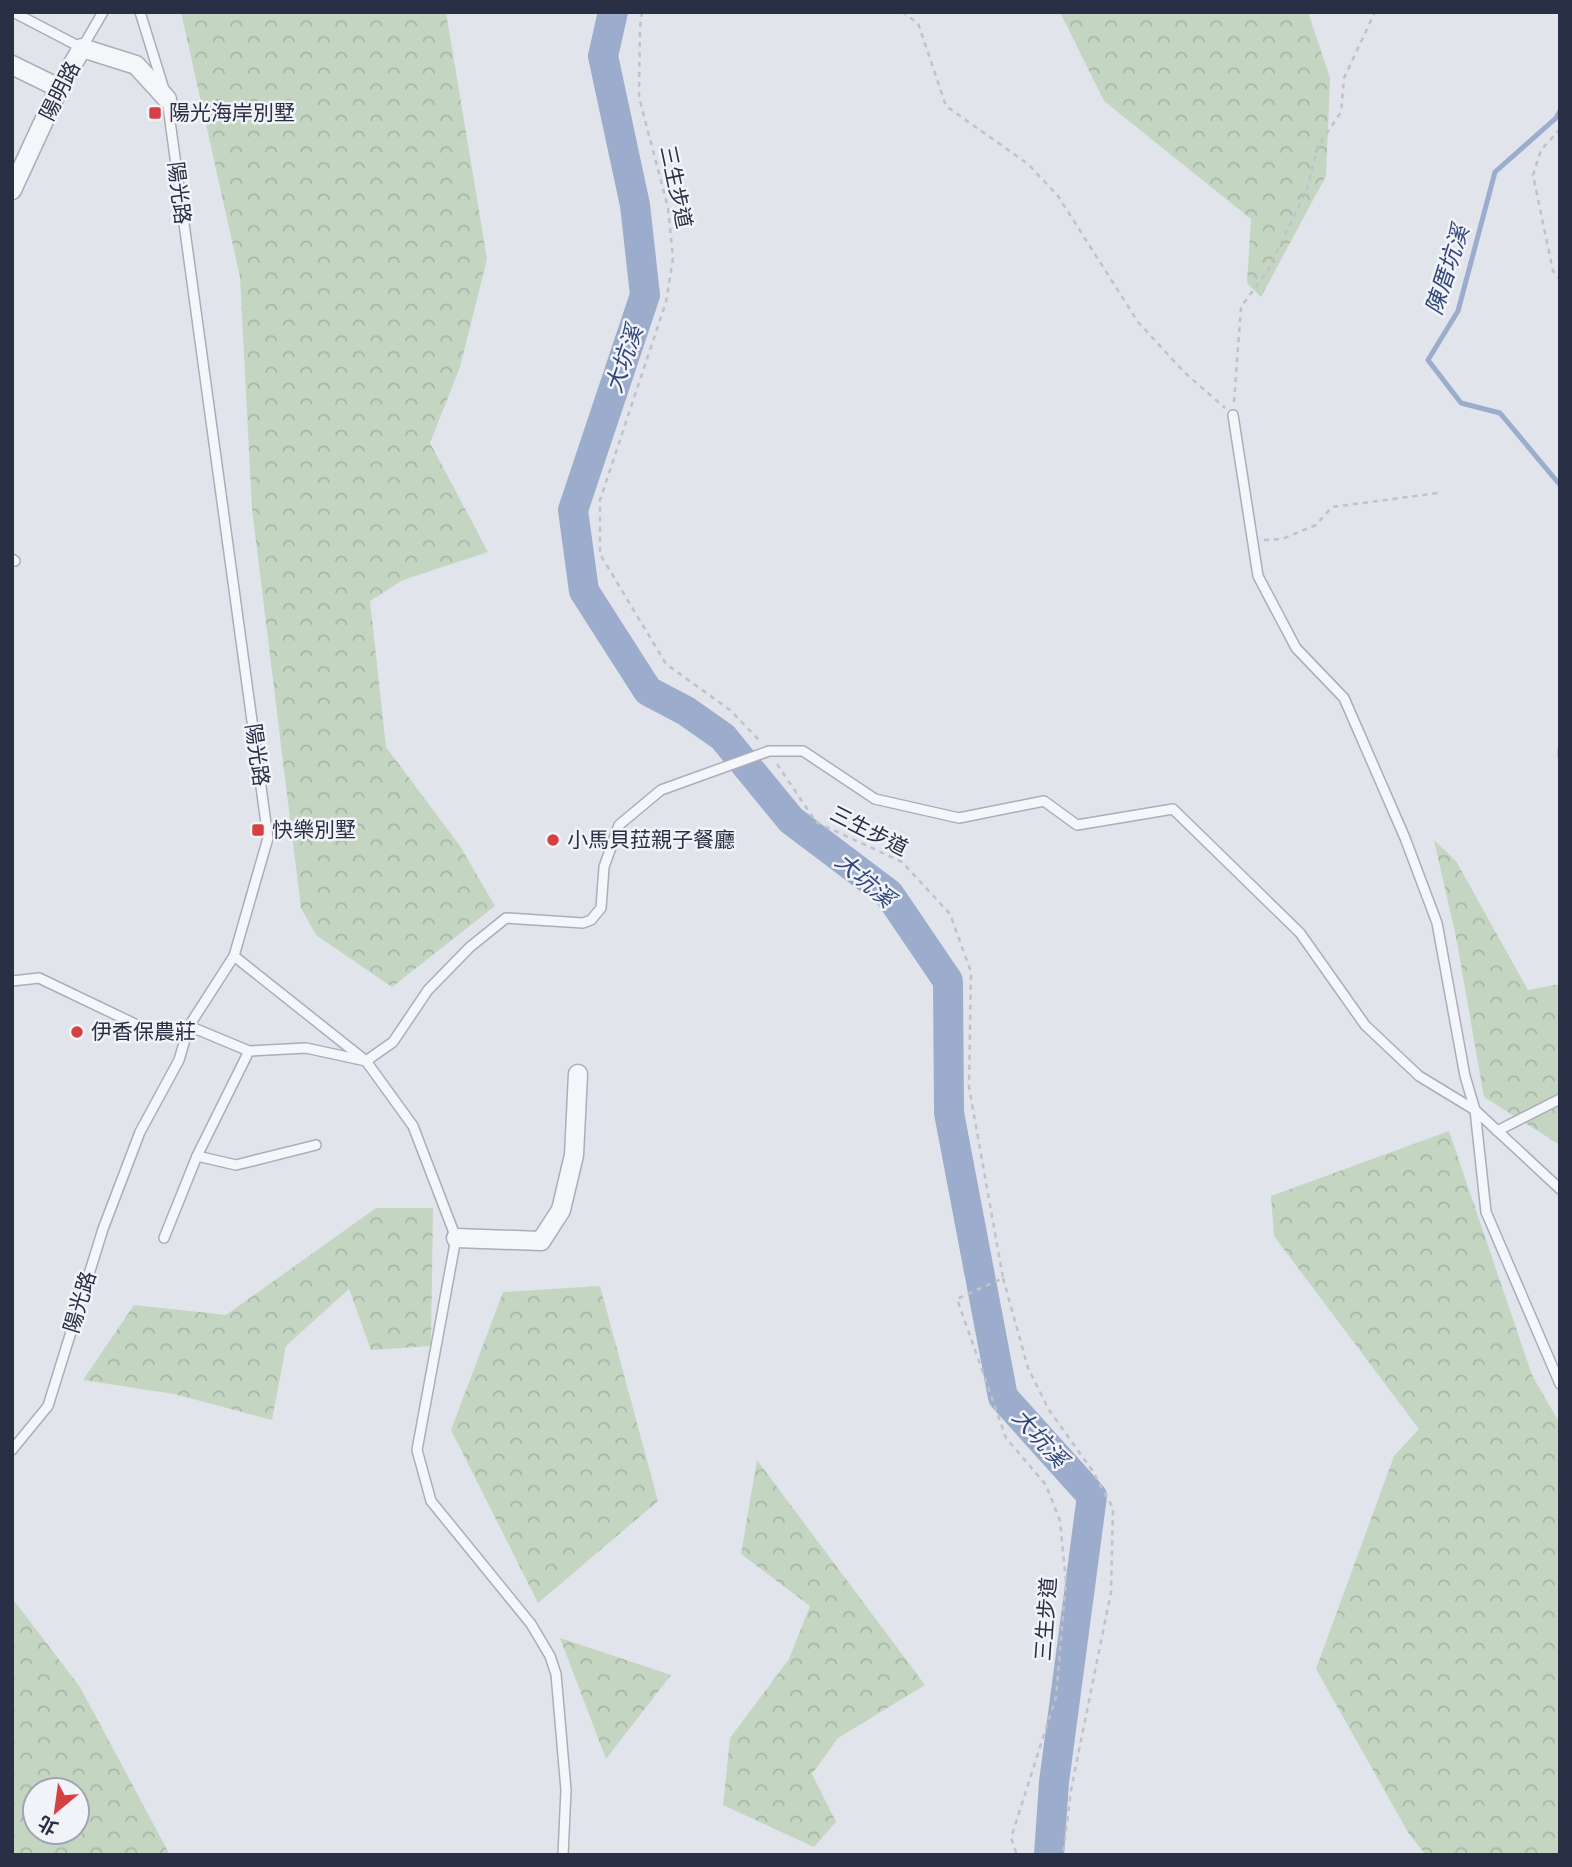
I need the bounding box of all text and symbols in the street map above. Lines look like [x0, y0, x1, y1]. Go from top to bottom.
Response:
street label: 陽明路 [34, 57, 86, 125]
place label: 陽光海岸別墅 [169, 100, 295, 126]
marker: 陽光海岸別墅 [147, 105, 163, 121]
street label: 三生步道 [655, 143, 697, 231]
street label: 陽光路 [162, 160, 196, 226]
water label: 陳厝坑溪 [1419, 219, 1475, 318]
water label: 大坑溪 [600, 319, 649, 396]
street label: 陽光路 [240, 722, 274, 788]
street label: 三生步道 [826, 800, 912, 862]
place label: 快樂別墅 [272, 817, 356, 843]
marker: 快樂別墅 [250, 822, 266, 838]
place label: 小馬貝菈親子餐廳 [567, 827, 735, 853]
marker: 小馬貝菈親子餐廳 [545, 832, 561, 848]
water label: 大坑溪 [830, 847, 902, 915]
place label: 伊香保農莊 [91, 1019, 196, 1045]
marker: 伊香保農莊 [69, 1024, 85, 1040]
street label: 陽光路 [58, 1268, 102, 1336]
water label: 大坑溪 [1007, 1403, 1075, 1475]
street label: 三生步道 [1030, 1576, 1062, 1662]
north arrow [21, 1776, 91, 1846]
text: 北 [34, 1811, 62, 1840]

